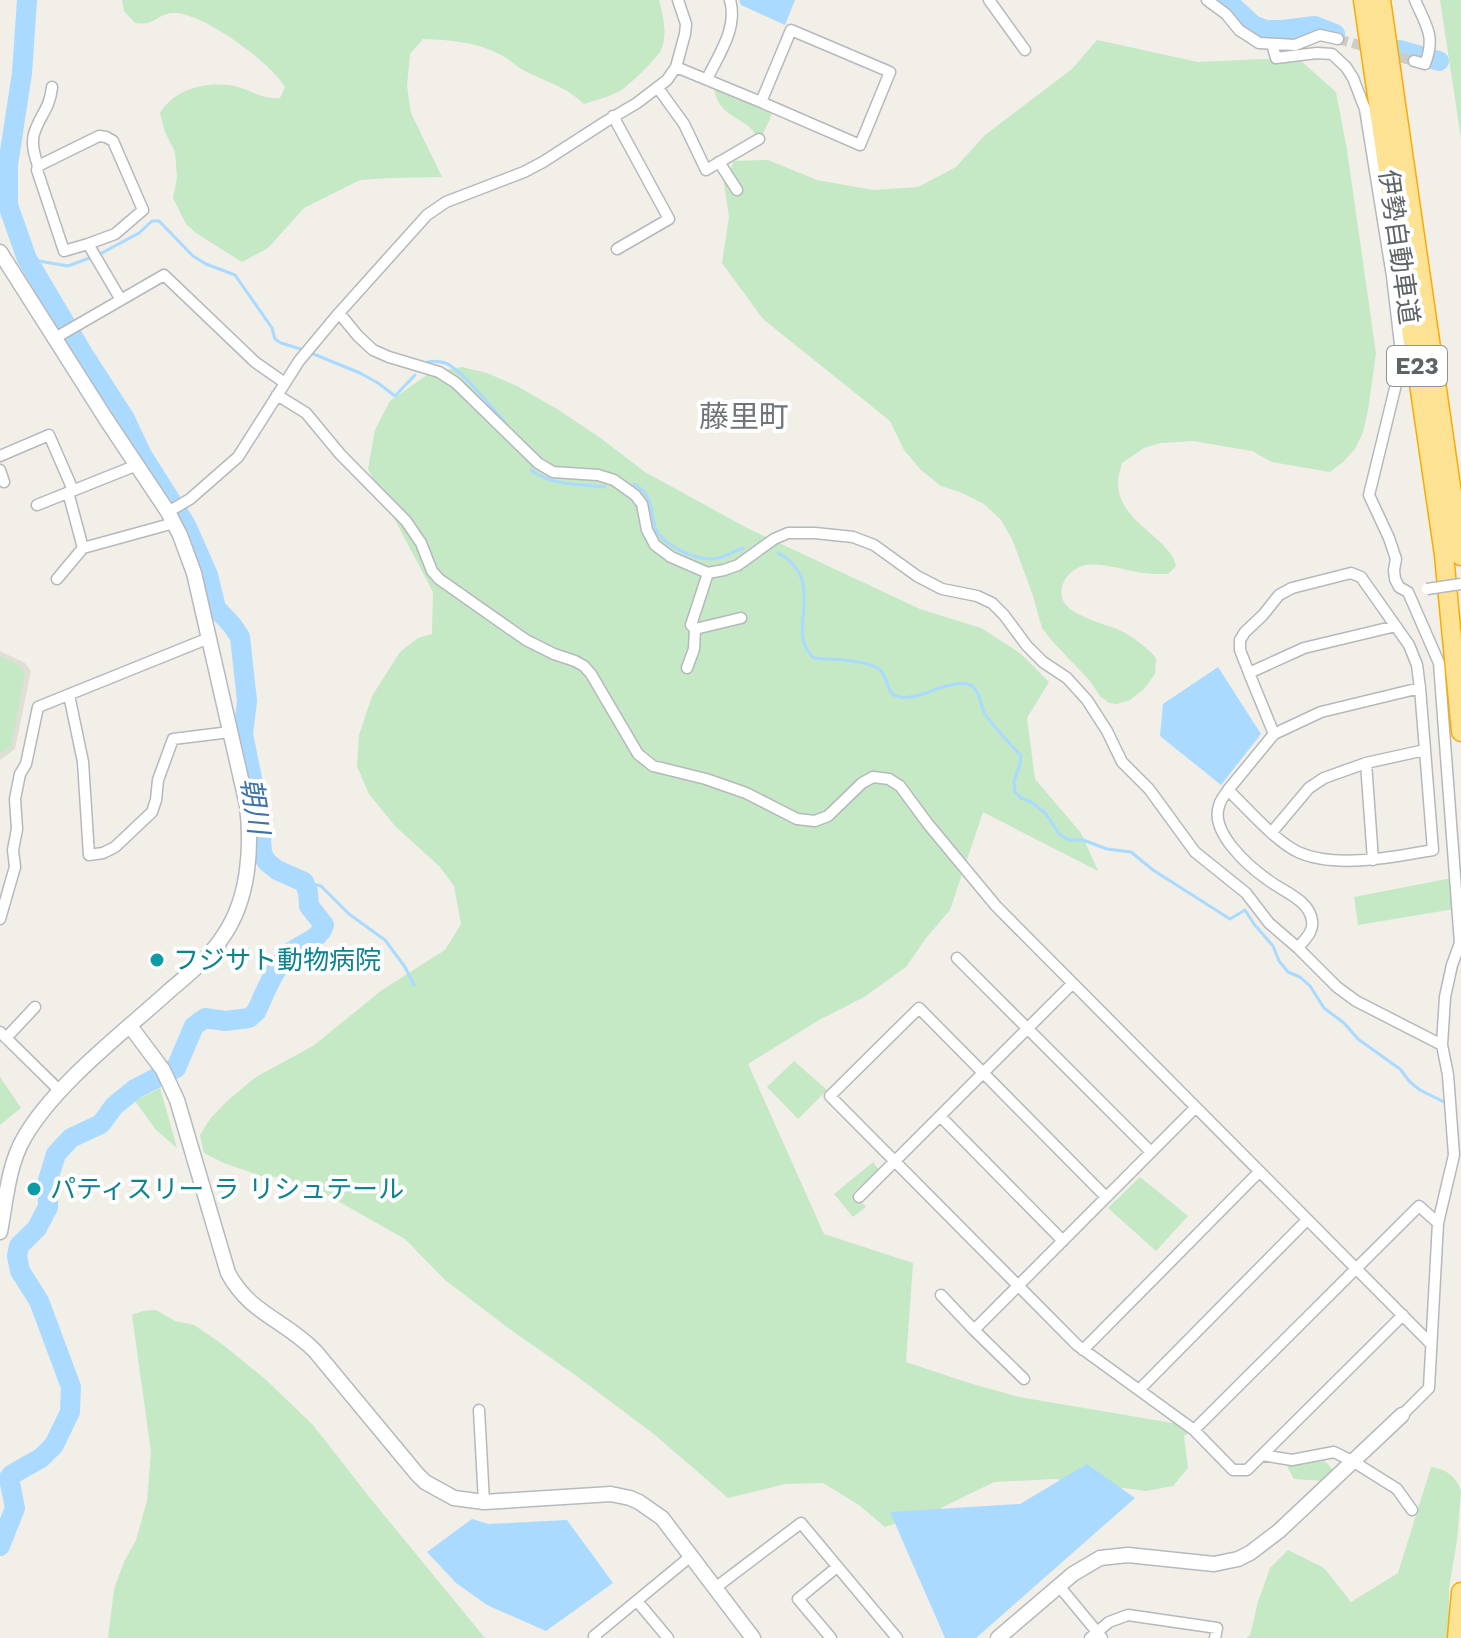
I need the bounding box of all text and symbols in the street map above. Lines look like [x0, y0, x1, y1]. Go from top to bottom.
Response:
street label: 伊勢自動車道 [1373, 168, 1425, 326]
road number: E23 [1387, 346, 1447, 386]
district label: 藤里町 [699, 399, 789, 434]
water label: 朝川 [234, 776, 276, 839]
place label: フジサト動物病院 [173, 945, 381, 975]
marker: フジサト動物病院 [148, 951, 166, 969]
place label: パティスリー ラ リシュテール [50, 1174, 404, 1204]
marker: パティスリー ラ リシュテール [25, 1180, 43, 1198]

